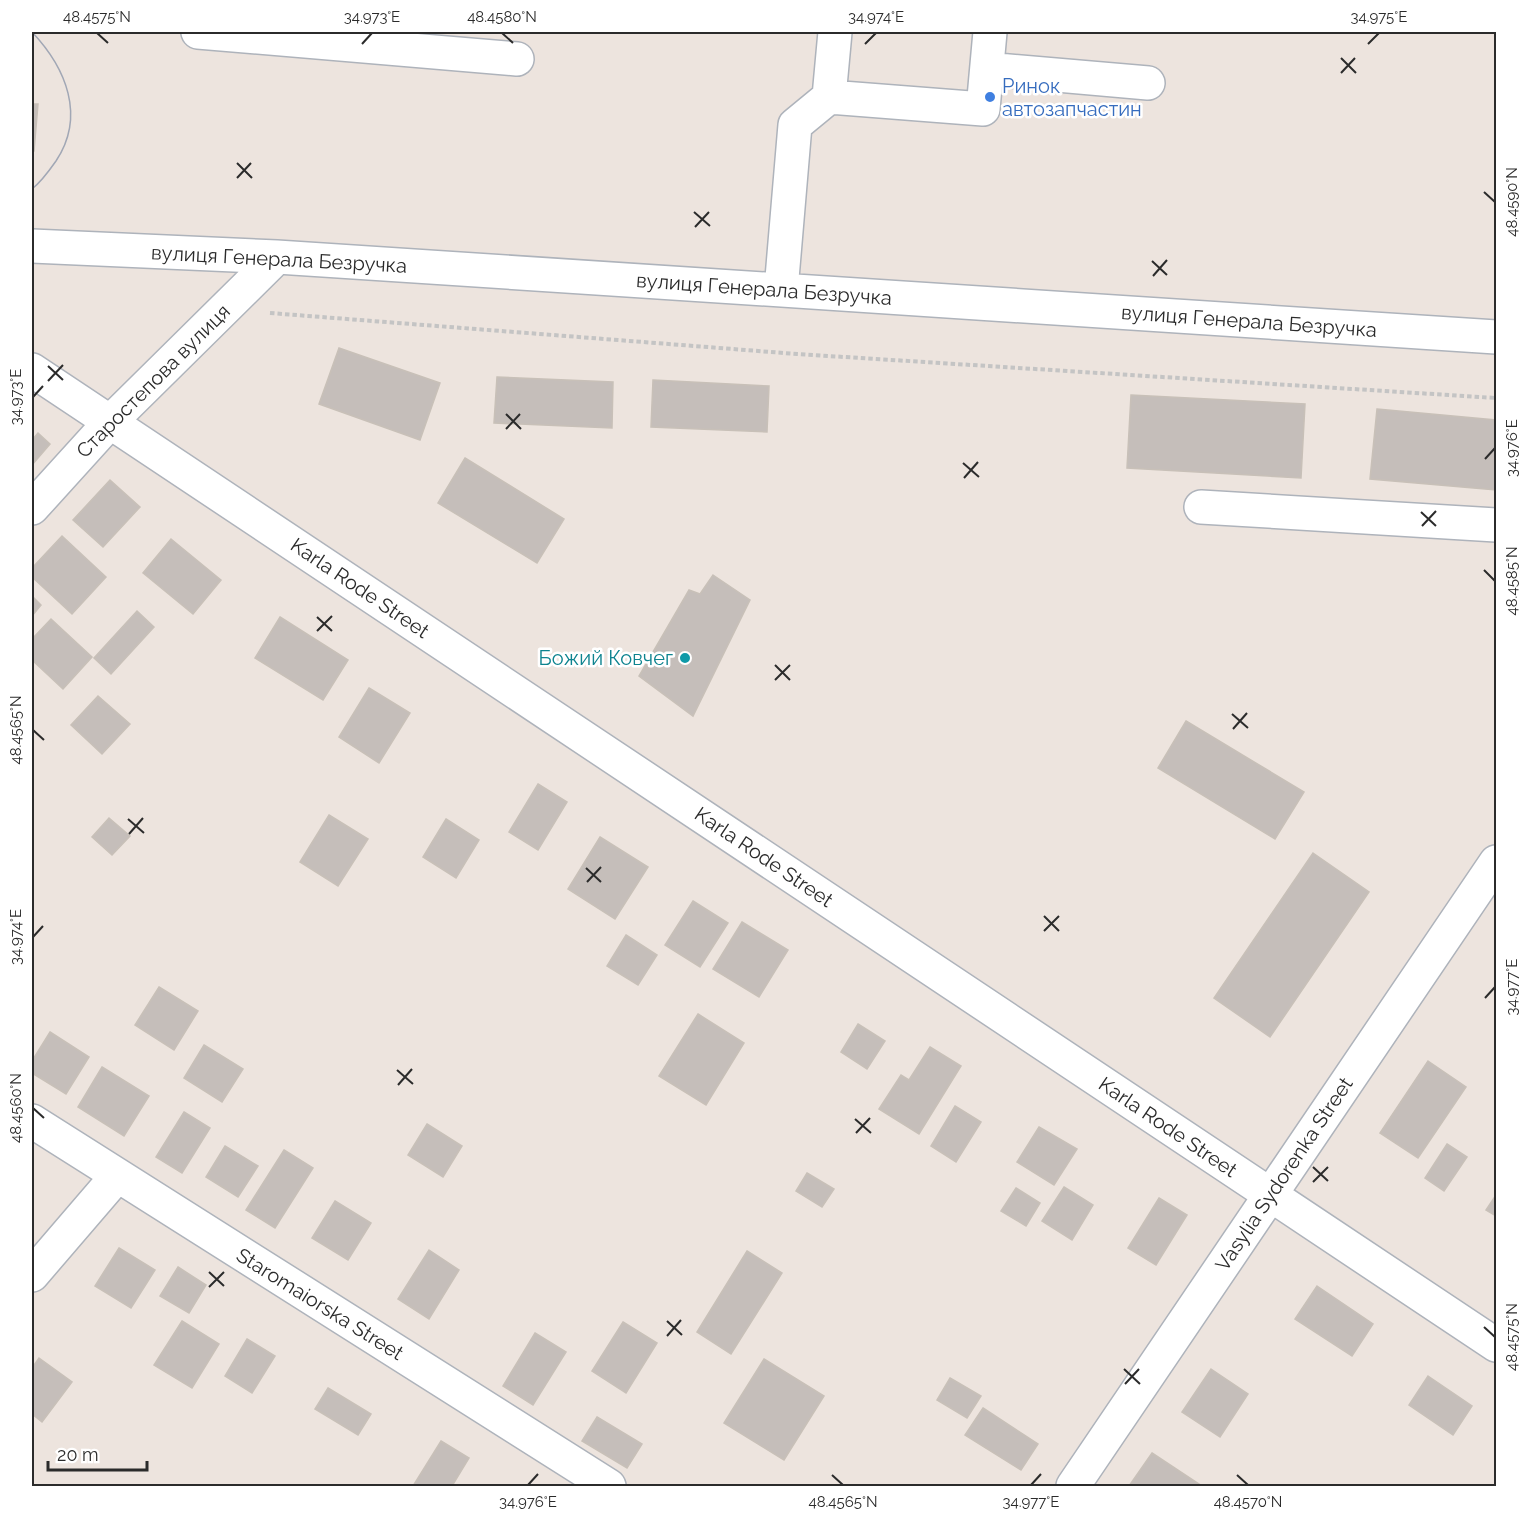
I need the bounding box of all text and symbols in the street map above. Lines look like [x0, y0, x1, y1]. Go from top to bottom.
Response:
text: 48.4575°N [63, 8, 131, 26]
text: 34.973°E [344, 8, 400, 26]
text: 48.4580°N [467, 8, 537, 26]
text: 34.974°E [848, 8, 904, 26]
text: 34.975°E [1351, 8, 1407, 26]
place label: Ринок автозапчастин [1002, 74, 1142, 121]
marker: Ринок автозапчастин [983, 90, 997, 104]
text: 48.4590°N [1503, 167, 1521, 237]
street label: вулиця Генерала Безручка [150, 240, 408, 278]
street label: вулиця Генерала Безручка [635, 268, 893, 310]
street label: Старостепова вулиця [71, 299, 235, 463]
street label: вулиця Генерала Безручка [1120, 300, 1378, 342]
text: 34.973°E [7, 369, 25, 425]
text: 34.976°E [1503, 419, 1521, 477]
street label: Karla Rode Street [286, 533, 434, 643]
text: 48.4585°N [1503, 547, 1521, 615]
place label: Божий Ковчег [539, 646, 673, 670]
marker: Божий Ковчег [678, 651, 692, 665]
text: 48.4565°N [7, 695, 25, 765]
street label: Karla Rode Street [690, 802, 838, 912]
text: 34.974°E [7, 909, 25, 965]
text: 34.977°E [1503, 959, 1521, 1015]
street label: Karla Rode Street [1094, 1072, 1242, 1182]
street label: Vasylia Sydorenka Street [1210, 1072, 1358, 1275]
text: 48.4560°N [7, 1073, 25, 1143]
street label: Staromaiorska Street [232, 1243, 408, 1365]
text: 48.4575°N [1503, 1303, 1521, 1371]
scale bar [48, 1434, 147, 1472]
text: 20 m [57, 1444, 99, 1465]
text: 34.976°E [499, 1493, 557, 1511]
text: 48.4565°N [808, 1493, 878, 1511]
text: 34.977°E [1003, 1493, 1059, 1511]
text: 48.4570°N [1214, 1493, 1282, 1511]

